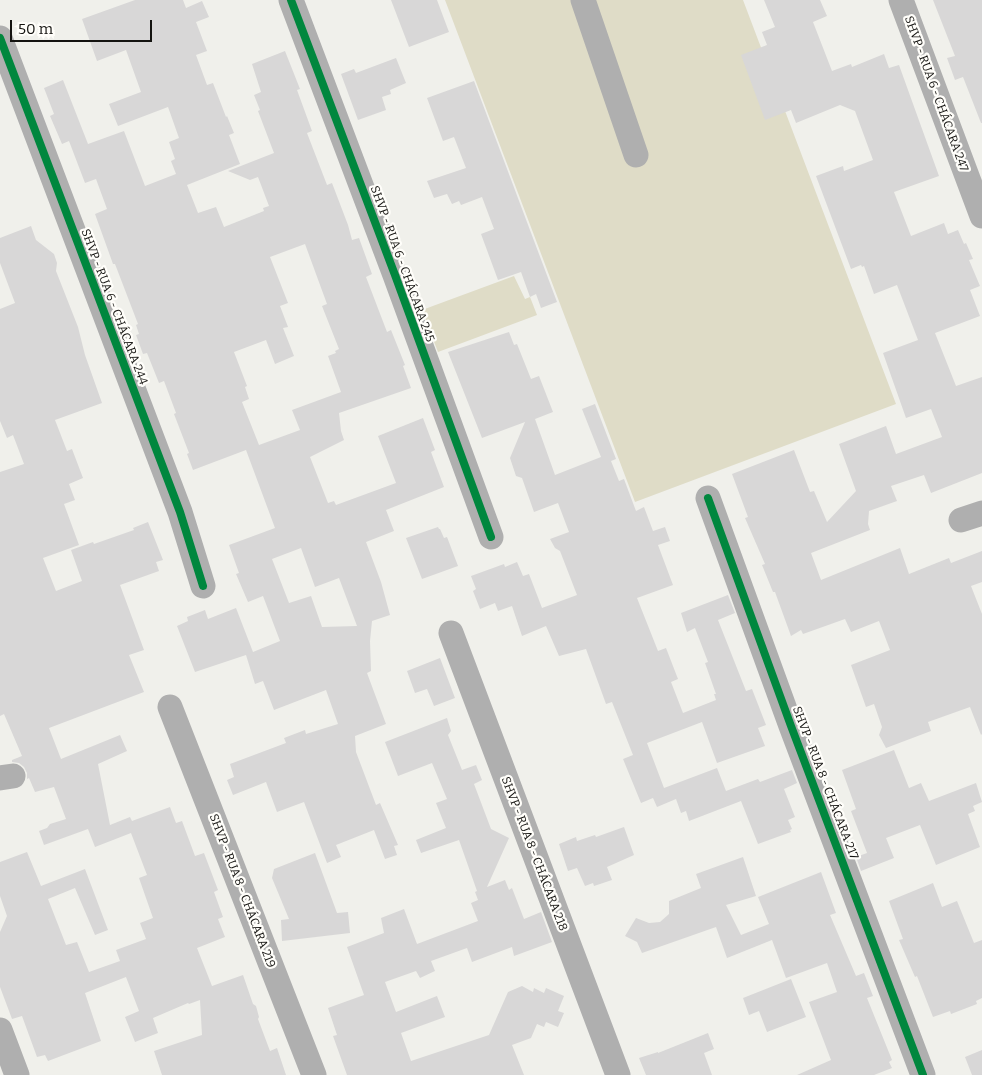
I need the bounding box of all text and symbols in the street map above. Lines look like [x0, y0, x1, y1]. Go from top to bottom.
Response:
scale bar [12, 10, 155, 42]
street label: SHVP - RUA 6 - CHÁCARA 247 [901, 14, 971, 174]
text: 50 m [18, 20, 53, 38]
street label: SHVP - RUA 6 - CHÁCARA 245 [367, 184, 437, 344]
street label: SHVP - RUA 6 - CHÁCARA 244 [78, 227, 150, 387]
street label: SHVP - RUA 8 - CHÁCARA 217 [789, 704, 861, 862]
street label: SHVP - RUA 8 - CHÁCARA 218 [498, 775, 570, 933]
street label: SHVP - RUA 8 - CHÁCARA 219 [206, 812, 278, 970]

